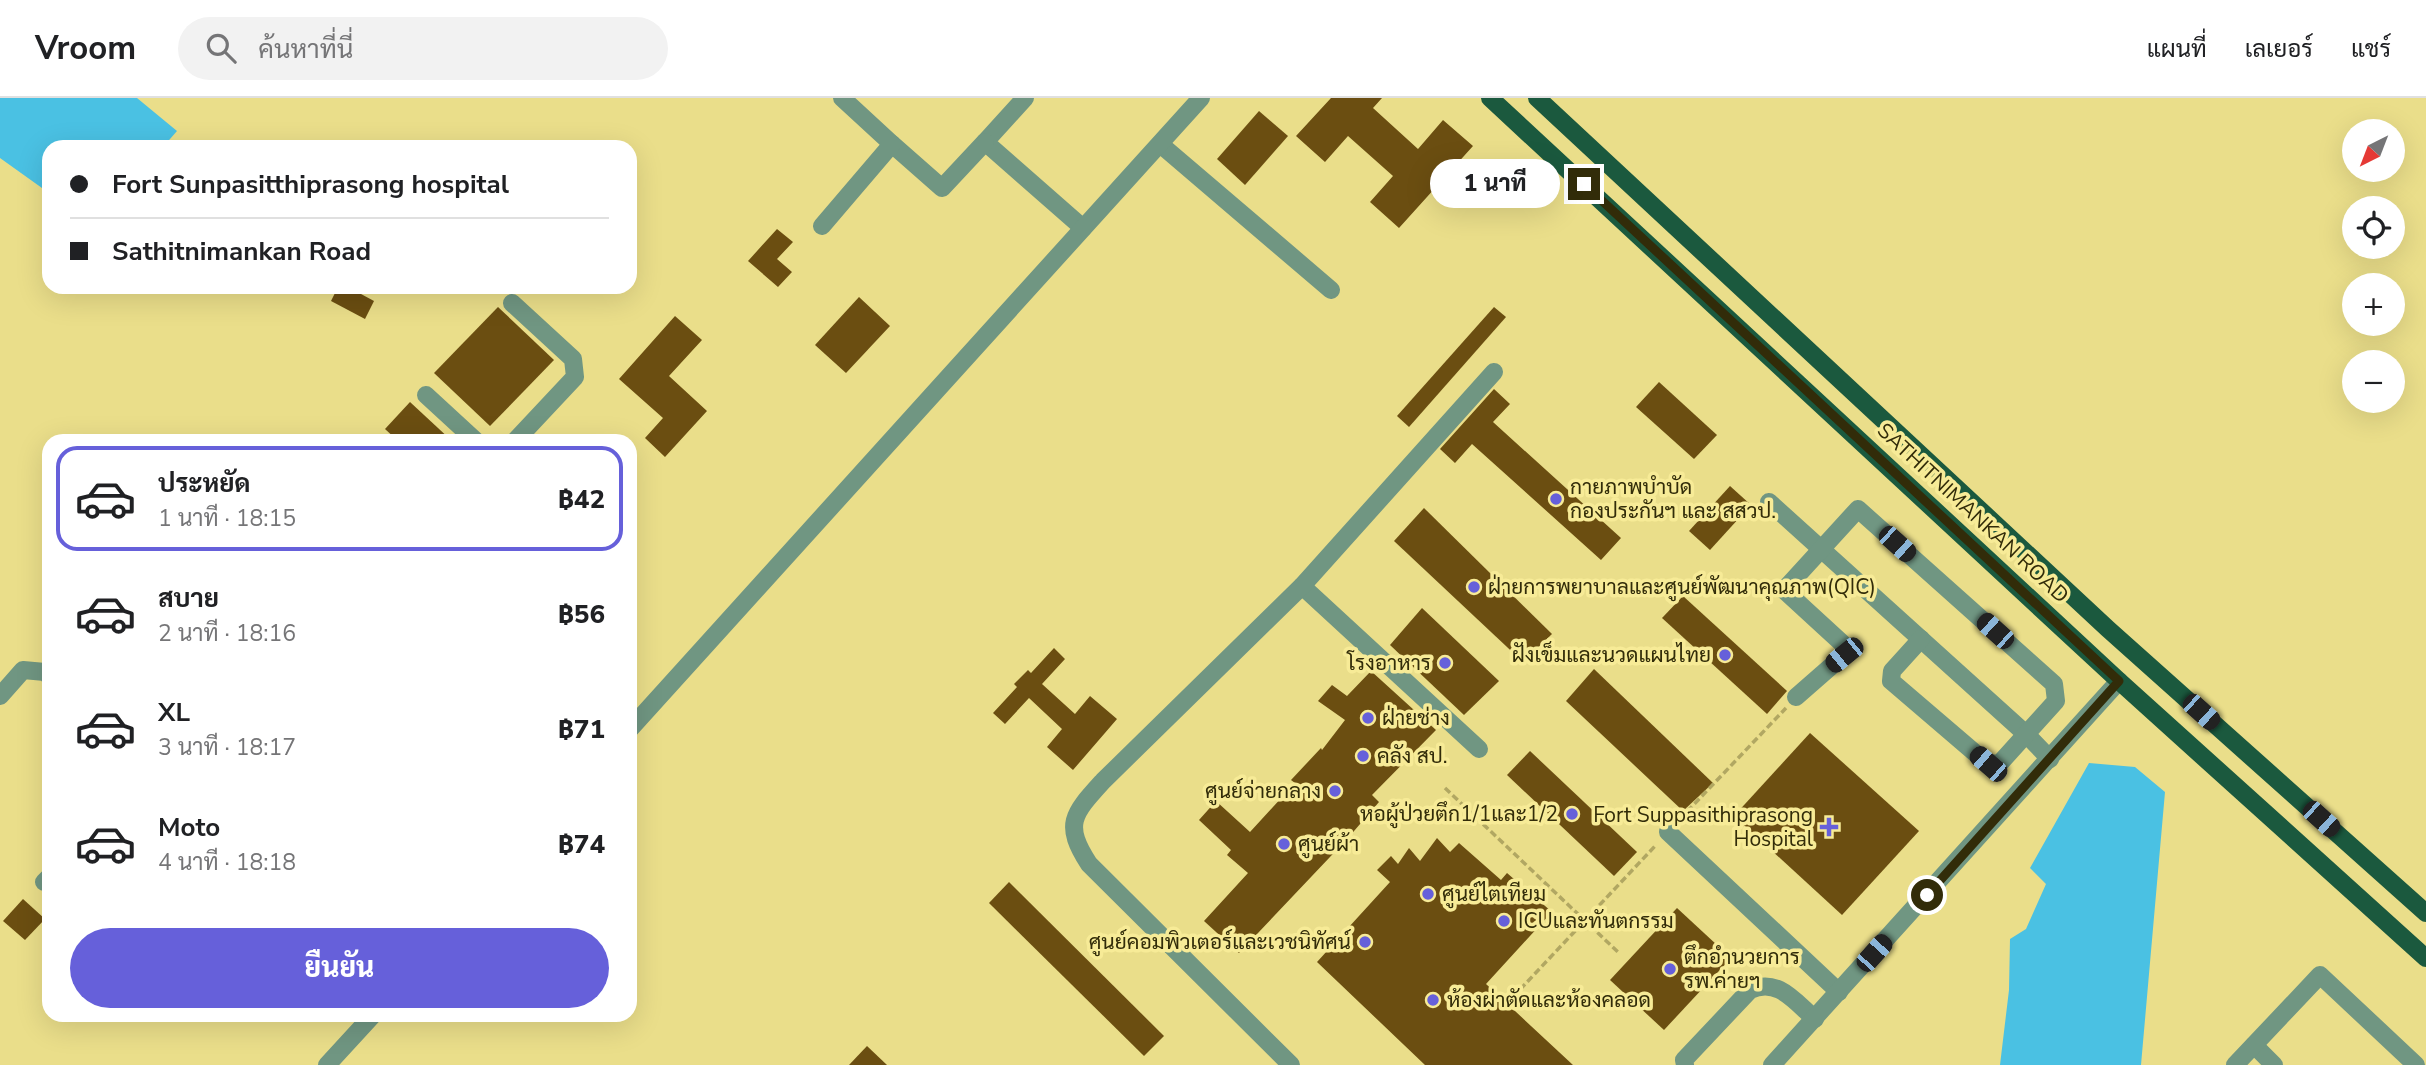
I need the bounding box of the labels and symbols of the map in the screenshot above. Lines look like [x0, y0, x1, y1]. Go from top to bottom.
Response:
north arrow [2342, 119, 2404, 182]
callout: 1 นาที [1430, 160, 1560, 208]
route end [1568, 168, 1600, 200]
street label: SATHITNIMANKAN ROAD [1871, 417, 2075, 609]
place label: กายภาพบำบัด กองประกันฯ และ สสวป. [1570, 473, 1776, 525]
marker: กายภาพบำบัด กองประกันฯ และ สสวป. [1548, 491, 1564, 507]
car [1875, 522, 1920, 566]
place label: ฝ่ายการพยาบาลและศูนย์พัฒนาคุณภาพ(QIC) [1488, 573, 1876, 602]
marker: ฝ่ายการพยาบาลและศูนย์พัฒนาคุณภาพ(QIC) [1466, 579, 1482, 595]
car [1973, 609, 2018, 653]
car [1822, 634, 1867, 676]
place label: ฝังเข็มและนวดแผนไทย [1512, 640, 1711, 669]
marker: ฝังเข็มและนวดแผนไทย [1717, 647, 1733, 663]
place label: โรงอาหาร [1346, 649, 1431, 677]
marker: โรงอาหาร [1437, 655, 1453, 671]
car [2179, 690, 2224, 734]
place label: ฝ่ายช่าง [1382, 704, 1450, 732]
marker: ฝ่ายช่าง [1360, 710, 1376, 726]
place label: คลัง สป. [1377, 742, 1448, 770]
car [1966, 742, 2011, 786]
marker: คลัง สป. [1355, 748, 1371, 764]
place label: ศูนย์จ่ายกลาง [1205, 777, 1321, 806]
marker: ศูนย์จ่ายกลาง [1327, 783, 1343, 799]
car [2299, 797, 2344, 841]
place label: หอผู้ป่วยตึก1/1และ1/2 [1360, 800, 1558, 829]
place label: Fort Suppasithiprasong Hospital [1593, 801, 1814, 853]
marker: หอผู้ป่วยตึก1/1และ1/2 [1564, 806, 1580, 822]
marker: Fort Suppasithiprasong Hospital [1819, 817, 1839, 837]
place label: ศูนย์ผ้า [1298, 830, 1359, 859]
marker: ศูนย์ผ้า [1276, 836, 1292, 852]
route start [1911, 879, 1943, 911]
place label: ศูนย์ไตเทียม [1442, 880, 1546, 909]
marker: ศูนย์ไตเทียม [1420, 886, 1436, 902]
place label: ICUและทันตกรรม [1518, 907, 1674, 935]
marker: ICUและทันตกรรม [1496, 913, 1512, 929]
place label: ศูนย์คอมพิวเตอร์และเวชนิทัศน์ [1089, 928, 1351, 957]
car [1853, 930, 1896, 976]
marker: ศูนย์คอมพิวเตอร์และเวชนิทัศน์ [1357, 934, 1373, 950]
place label: ตึกอำนวยการ รพ.ค่ายฯ [1684, 943, 1800, 995]
marker: ตึกอำนวยการ รพ.ค่ายฯ [1662, 961, 1678, 977]
place label: ห้องผ่าตัดและห้องคลอด [1447, 986, 1651, 1014]
marker: ห้องผ่าตัดและห้องคลอด [1425, 992, 1441, 1008]

